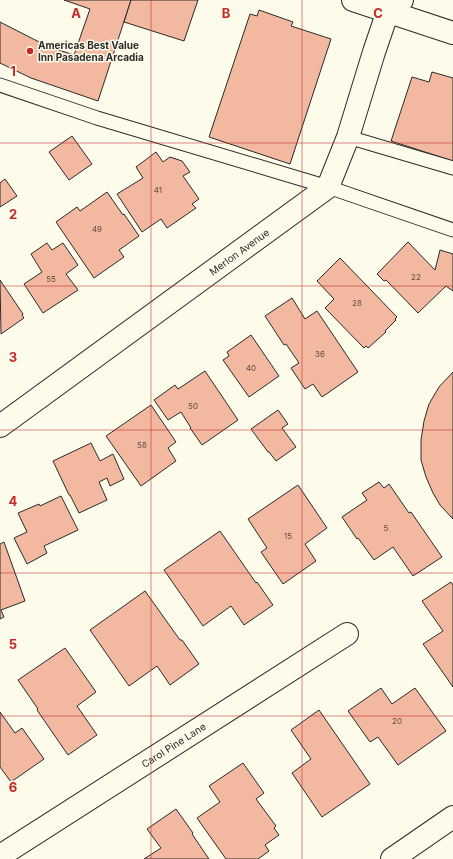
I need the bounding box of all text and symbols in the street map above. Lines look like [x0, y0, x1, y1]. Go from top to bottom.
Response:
text: A [71, 5, 81, 21]
text: B [222, 5, 231, 21]
text: C [373, 5, 383, 21]
place label: Americas Best Value Inn Pasadena Arcadia [38, 39, 144, 63]
marker: Americas Best Value Inn Pasadena Arcadia [25, 46, 35, 56]
text: 1 [10, 63, 16, 79]
house number: 41 [154, 185, 162, 195]
text: 2 [9, 206, 17, 222]
house number: 49 [92, 224, 102, 234]
street label: Merlon Avenue [207, 226, 272, 277]
house number: 22 [411, 272, 421, 282]
house number: 55 [46, 274, 56, 284]
house number: 28 [352, 298, 362, 308]
text: 3 [9, 349, 17, 365]
house number: 36 [315, 349, 325, 359]
house number: 40 [246, 363, 256, 373]
house number: 50 [188, 401, 198, 411]
house number: 58 [137, 440, 147, 450]
text: 4 [9, 493, 18, 509]
house number: 5 [384, 523, 389, 533]
house number: 15 [284, 531, 292, 541]
text: 5 [9, 636, 17, 652]
house number: 20 [392, 716, 402, 726]
street label: Carol Pine Lane [139, 720, 208, 770]
text: 6 [9, 779, 17, 795]

